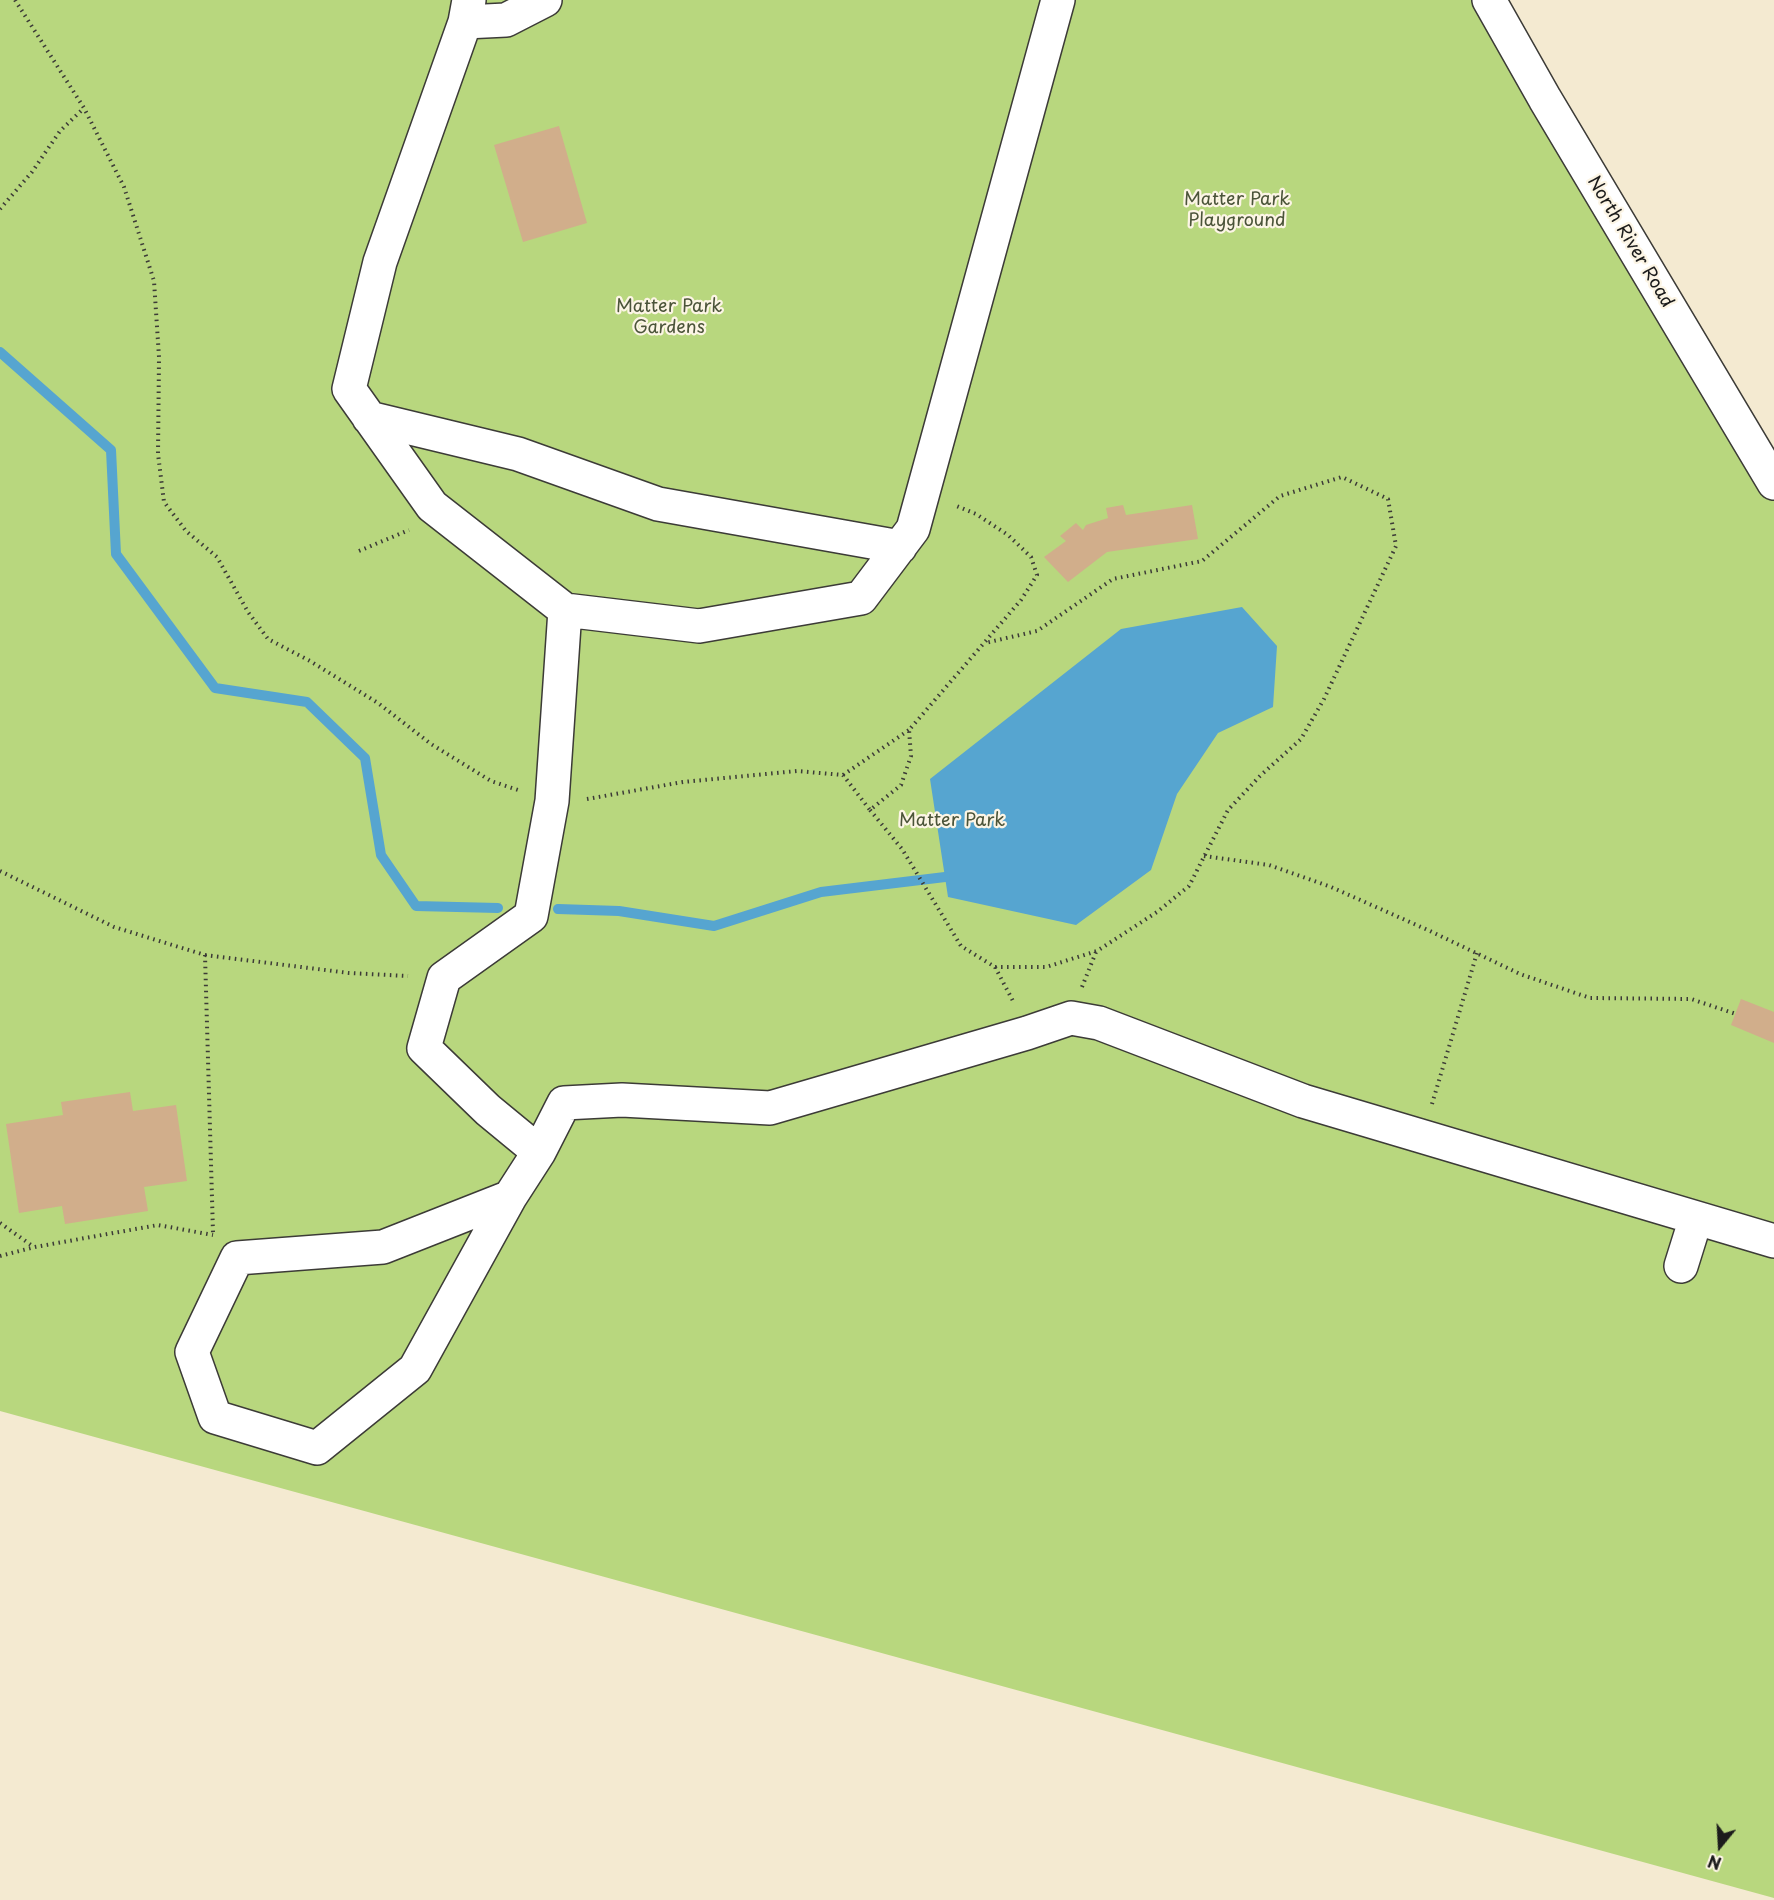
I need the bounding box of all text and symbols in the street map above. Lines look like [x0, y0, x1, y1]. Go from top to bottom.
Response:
street label: North River Road [1582, 172, 1678, 312]
park label: Matter Park Playground [1184, 189, 1290, 232]
park label: Matter Park Gardens [616, 296, 722, 338]
park label: Matter Park [899, 810, 1005, 832]
north arrow [1690, 1816, 1750, 1876]
text: N [1705, 1850, 1724, 1876]

